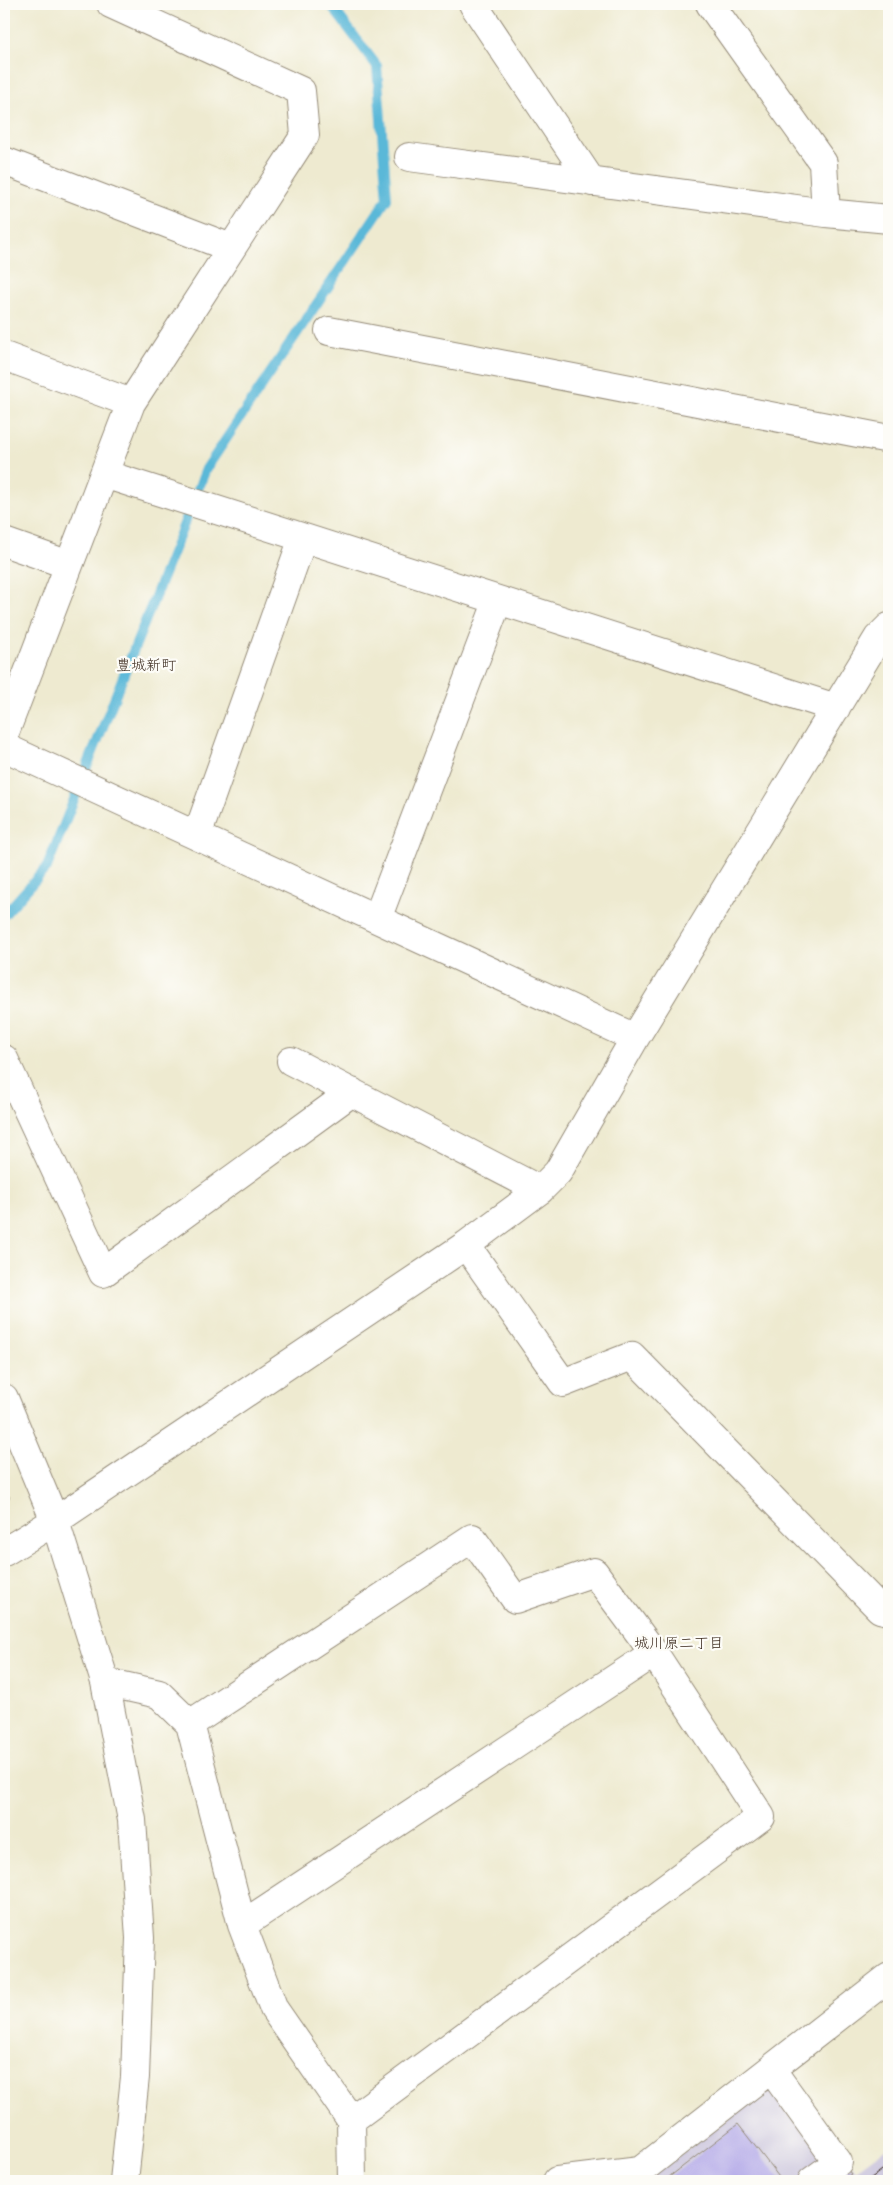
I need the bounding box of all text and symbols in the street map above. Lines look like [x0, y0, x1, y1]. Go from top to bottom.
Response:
district label: 豊城新町 [116, 656, 177, 675]
district label: 城川原二丁目 [634, 1634, 724, 1653]

